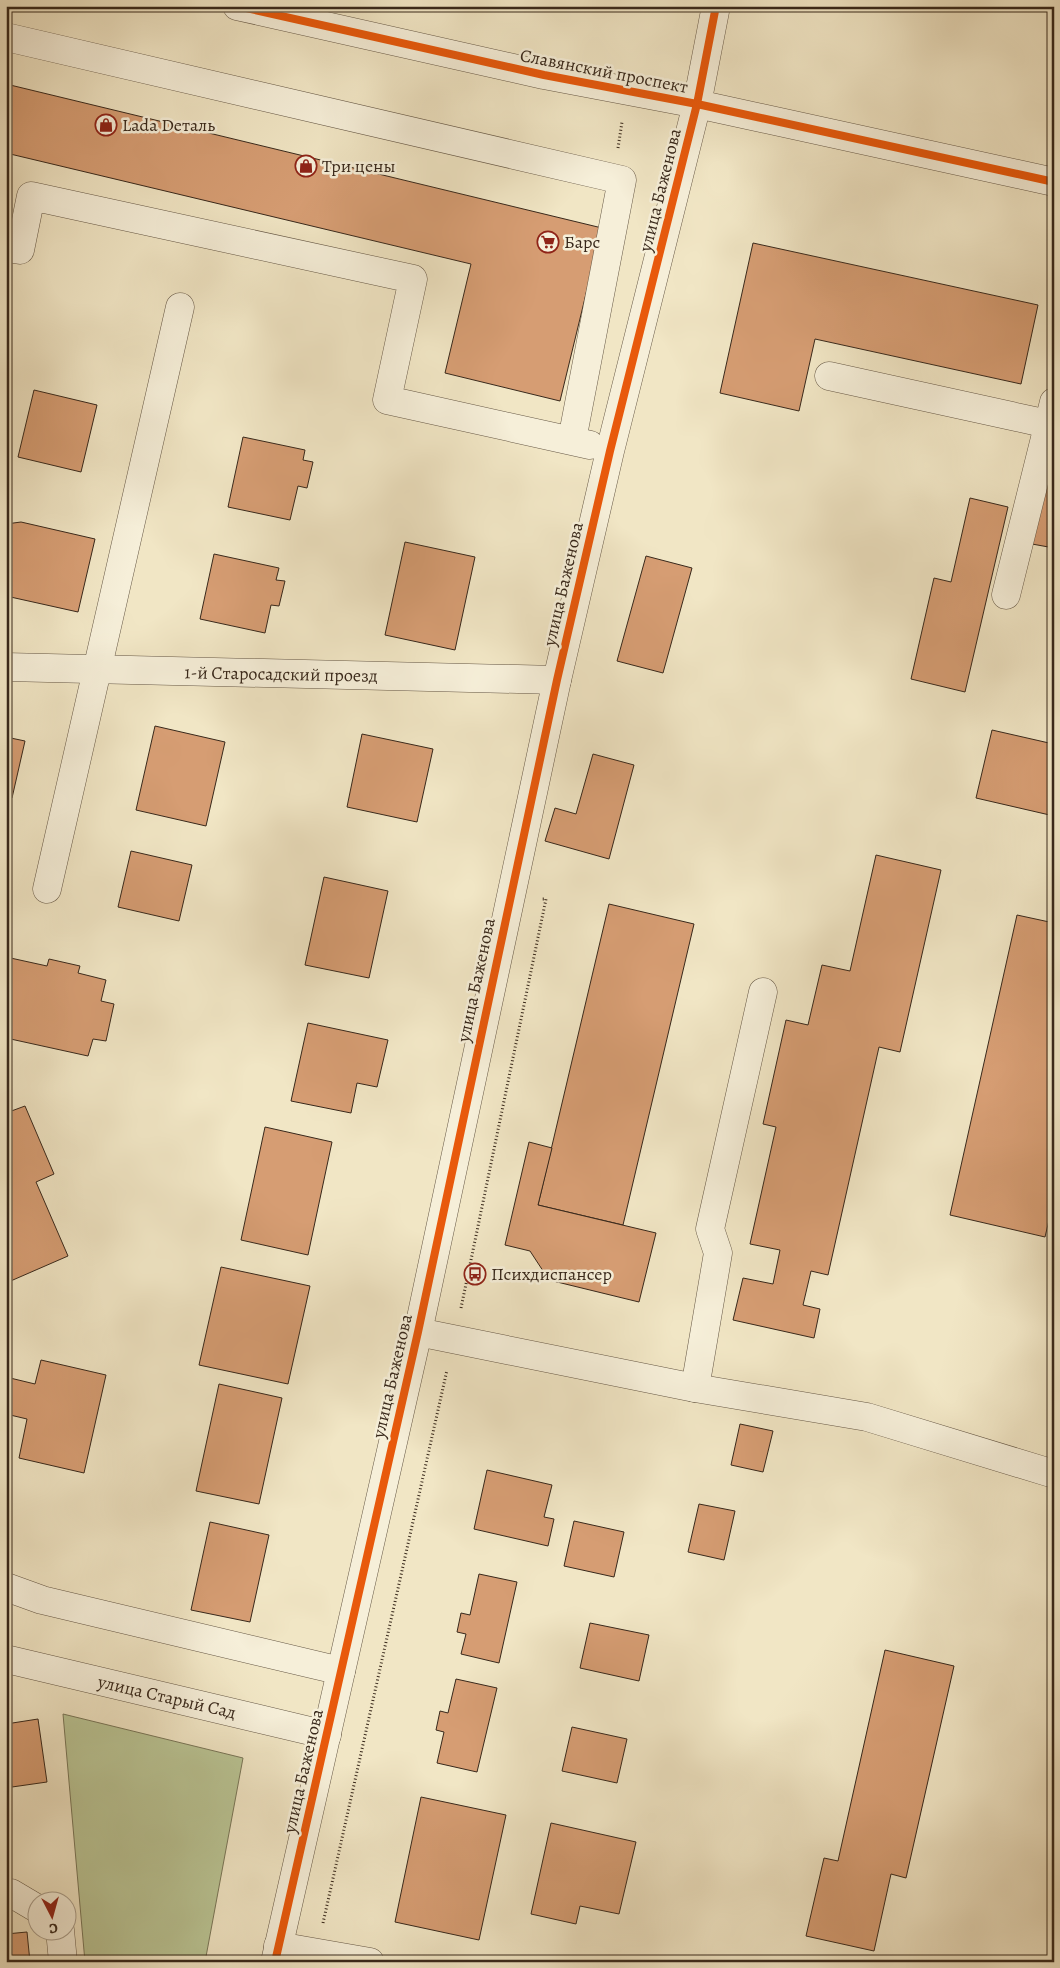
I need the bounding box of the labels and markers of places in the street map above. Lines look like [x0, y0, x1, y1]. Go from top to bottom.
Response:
shop icon: Lada Dеталь [94, 113, 118, 137]
place label: Lada Dеталь [122, 113, 215, 137]
shop icon: Три цены [294, 154, 318, 178]
place label: Три цены [322, 154, 396, 178]
supermarket icon: Барс [536, 230, 560, 254]
place label: Барс [564, 230, 600, 254]
bus stop icon: Психдиспансер [463, 1262, 487, 1286]
place label: Психдиспансер [491, 1262, 612, 1286]

